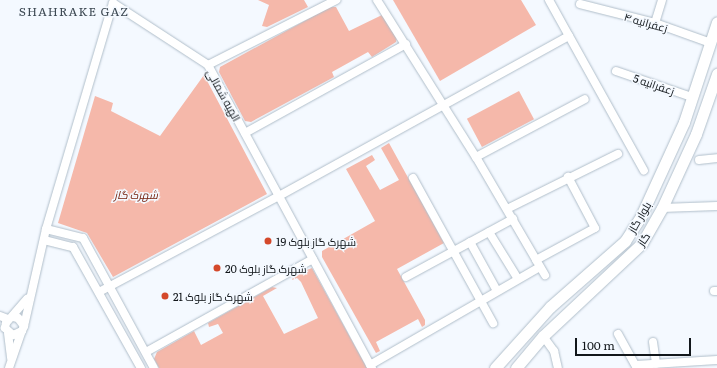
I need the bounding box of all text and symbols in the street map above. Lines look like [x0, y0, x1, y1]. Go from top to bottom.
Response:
district label: SHAHRAKE GAZ [19, 5, 129, 19]
street label: زعفرانیه ۴ [623, 9, 669, 35]
street label: الهیه شمالی [204, 67, 244, 123]
street label: 5 زعفرانیه [632, 71, 676, 97]
park label: شهرک گاز [114, 187, 158, 201]
street label: بلوار گاز [625, 199, 653, 235]
street label: گاز [634, 230, 652, 248]
place label: شهرک گاز بلوک 19 [276, 234, 356, 248]
marker: شهرک گاز بلوک 19 [263, 236, 273, 246]
place label: شهرک گاز بلوک 20 [225, 261, 307, 275]
marker: شهرک گاز بلوک 20 [212, 263, 222, 273]
place label: شهرک گاز بلوک 21 [173, 289, 253, 303]
marker: شهرک گاز بلوک 21 [160, 291, 170, 301]
scale bar [577, 330, 693, 356]
text: 100 m [582, 336, 615, 354]

